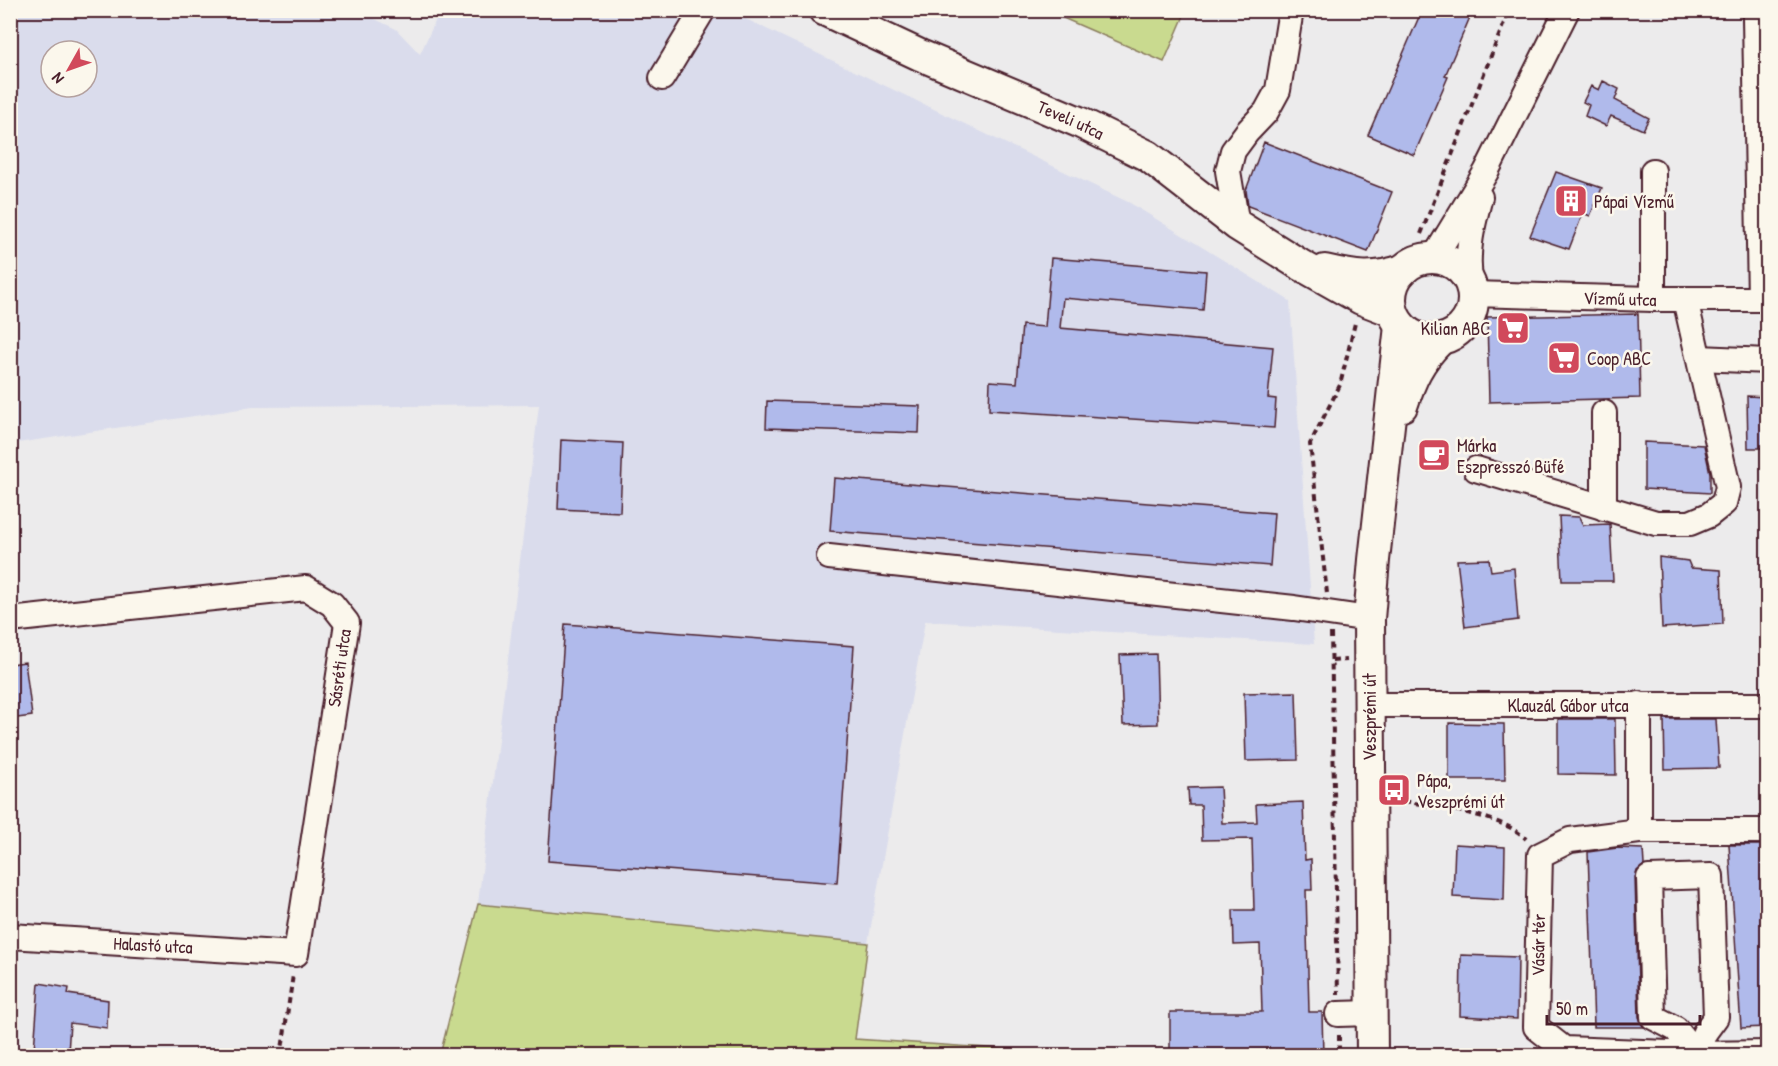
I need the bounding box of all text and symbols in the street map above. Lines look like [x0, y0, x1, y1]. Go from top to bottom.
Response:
north arrow [39, 39, 99, 99]
text: N [46, 68, 69, 89]
street label: Teveli utca [1034, 93, 1108, 145]
building icon: Pápai Vízmű [1553, 183, 1589, 219]
place label: Pápai Vízmű [1594, 189, 1674, 214]
street label: Vízmű utca [1583, 285, 1657, 312]
supermarket icon: Kilian ABC [1495, 310, 1531, 346]
place label: Kilian ABC [1421, 316, 1490, 341]
supermarket icon: Coop ABC [1546, 340, 1582, 376]
place label: Coop ABC [1587, 346, 1651, 371]
place label: Márka Eszpresszó Büfé [1457, 433, 1564, 479]
cafe icon: Márka Eszpresszó Büfé [1416, 437, 1452, 473]
street label: Sásréti utca [321, 628, 357, 708]
street label: Veszprémi út [1357, 672, 1382, 761]
street label: Klauzál Gábor utca [1507, 693, 1629, 718]
place label: Pápa, Veszprémi út [1417, 768, 1505, 814]
bus stop icon: Pápa, Veszprémi út [1376, 772, 1412, 808]
street label: Vásár tér [1525, 913, 1551, 976]
street label: Halastó utca [113, 930, 193, 960]
scale bar [1547, 988, 1700, 1026]
text: 50 m [1556, 996, 1588, 1021]

